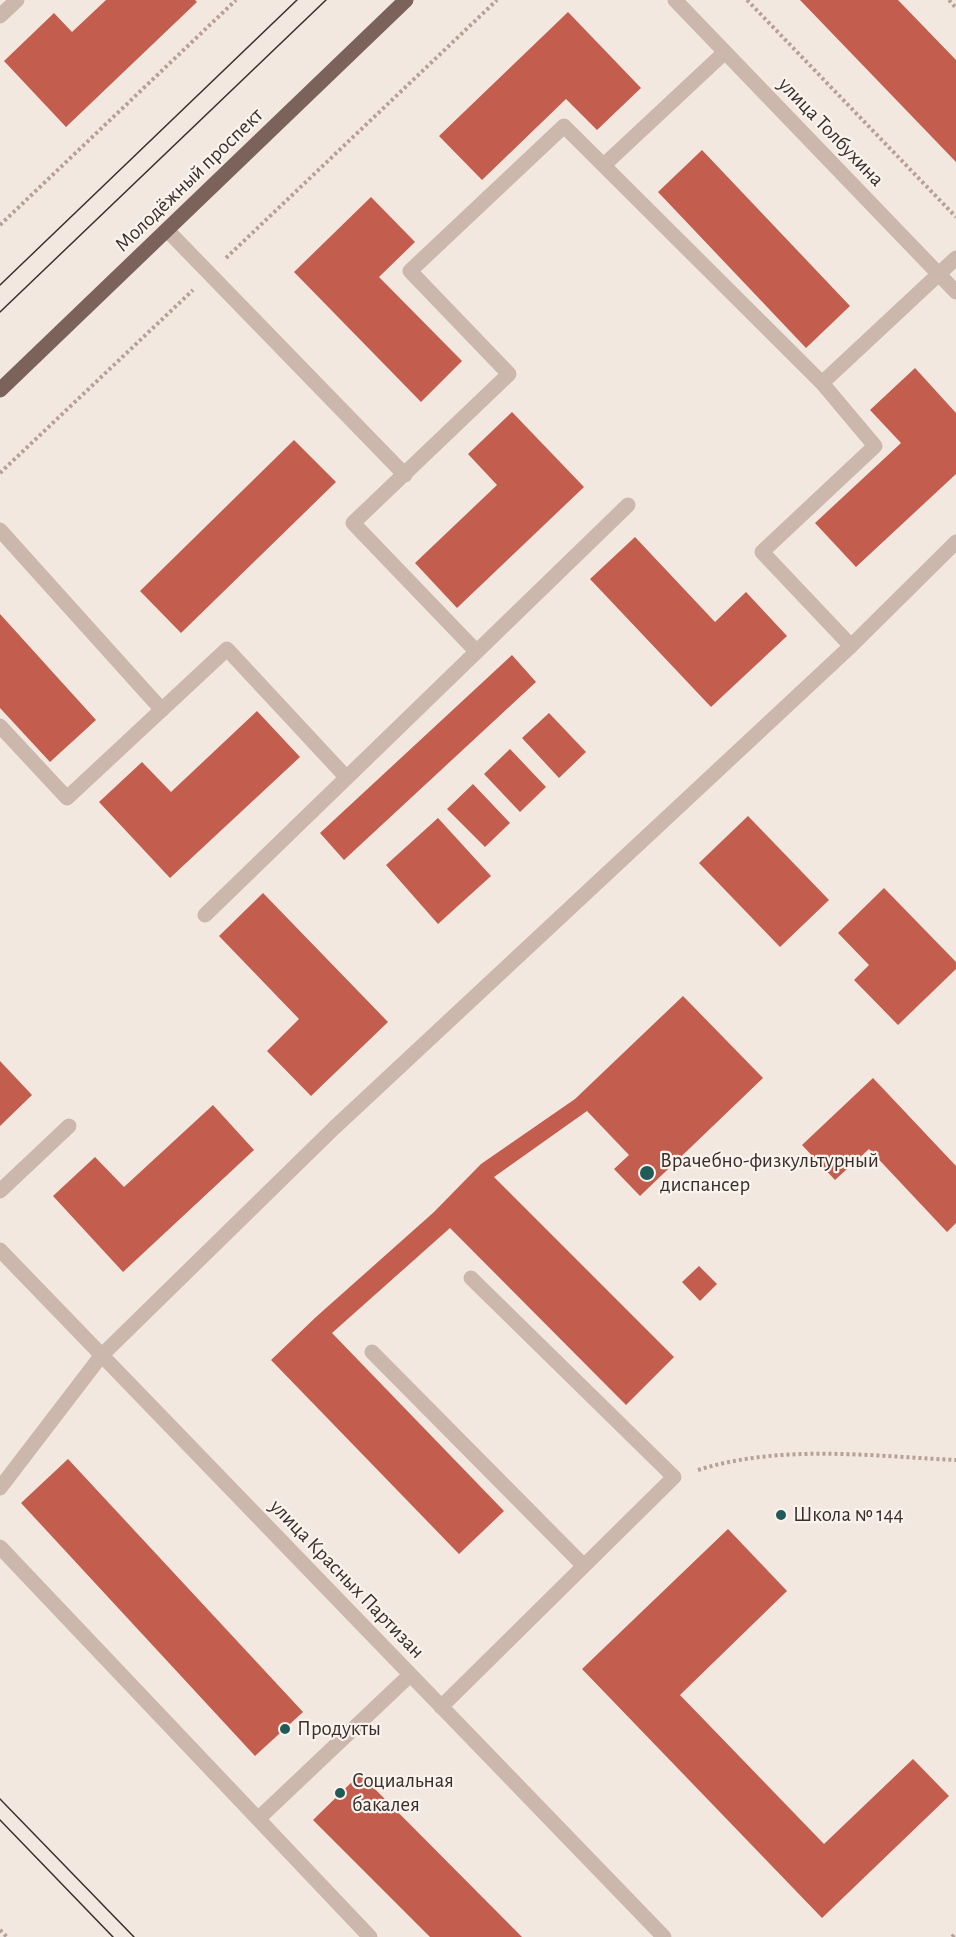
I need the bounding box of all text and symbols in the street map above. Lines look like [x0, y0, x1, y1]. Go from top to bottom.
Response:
street label: улица Толбухина [773, 72, 889, 192]
street label: Молодёжный проспект [110, 103, 268, 257]
place label: Врачебно-физкультурный диспансер [660, 1148, 879, 1198]
marker: Врачебно-физкультурный диспансер [638, 1164, 656, 1182]
street label: улица Красных Партизан [264, 1494, 430, 1664]
place label: Школа № 144 [793, 1502, 904, 1528]
marker: Школа № 144 [774, 1508, 788, 1522]
place label: Продукты [297, 1716, 381, 1742]
marker: Продукты [278, 1722, 292, 1736]
place label: Социальная бакалея [352, 1768, 454, 1818]
marker: Социальная бакалея [333, 1786, 347, 1800]

